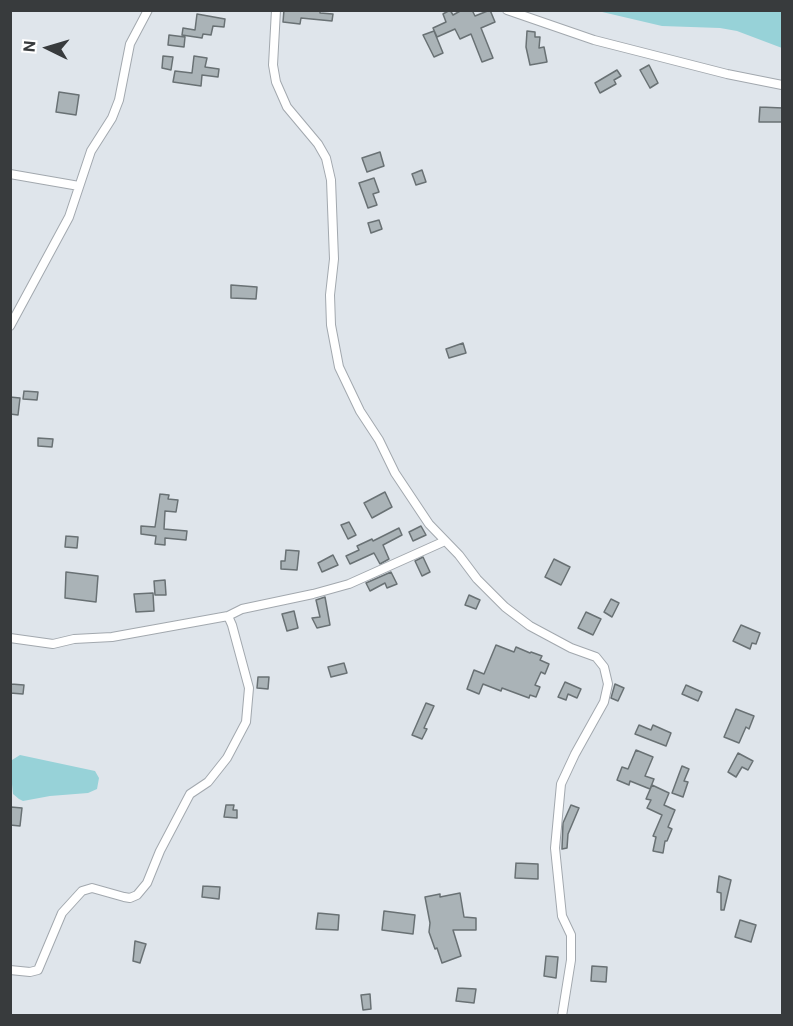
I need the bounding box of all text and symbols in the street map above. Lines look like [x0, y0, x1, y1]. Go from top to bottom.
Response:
north arrow [18, 18, 78, 78]
text: N [20, 40, 40, 53]

